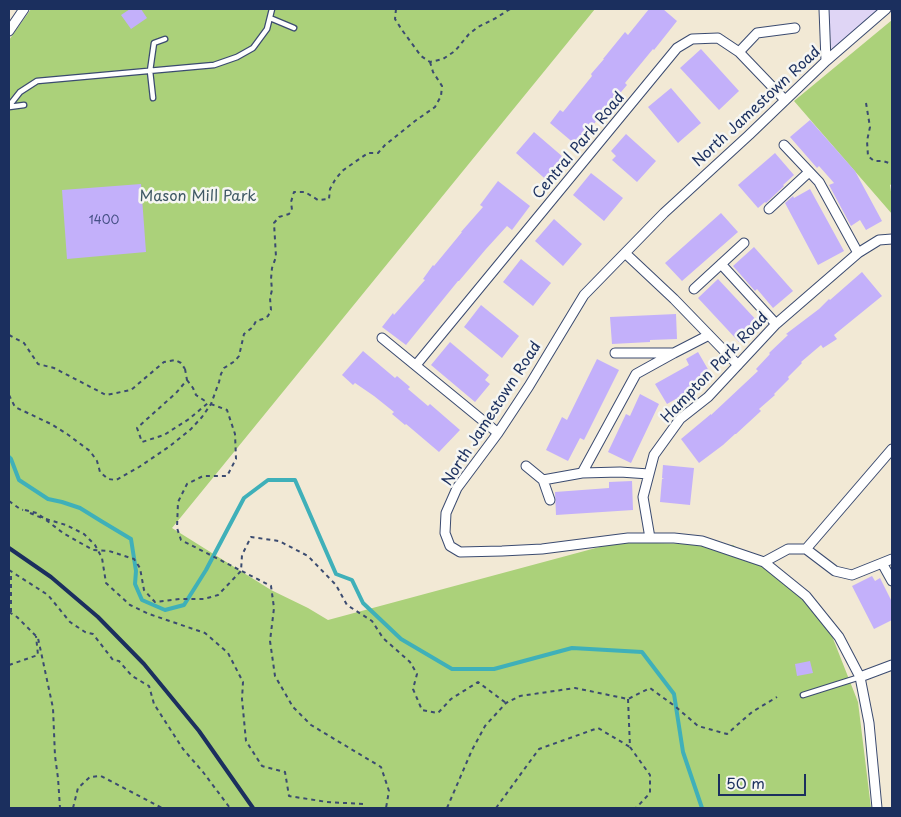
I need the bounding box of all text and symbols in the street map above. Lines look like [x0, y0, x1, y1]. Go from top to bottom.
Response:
street label: North Jamestown Road [689, 43, 825, 171]
street label: Central Park Road [529, 89, 629, 203]
park label: Mason Mill Park [140, 188, 256, 206]
house number: 1400 [89, 214, 119, 228]
street label: Hampton Park Road [658, 309, 772, 427]
street label: North Jamestown Road [439, 339, 545, 489]
scale bar [721, 764, 808, 796]
text: 50 m [726, 771, 765, 794]

